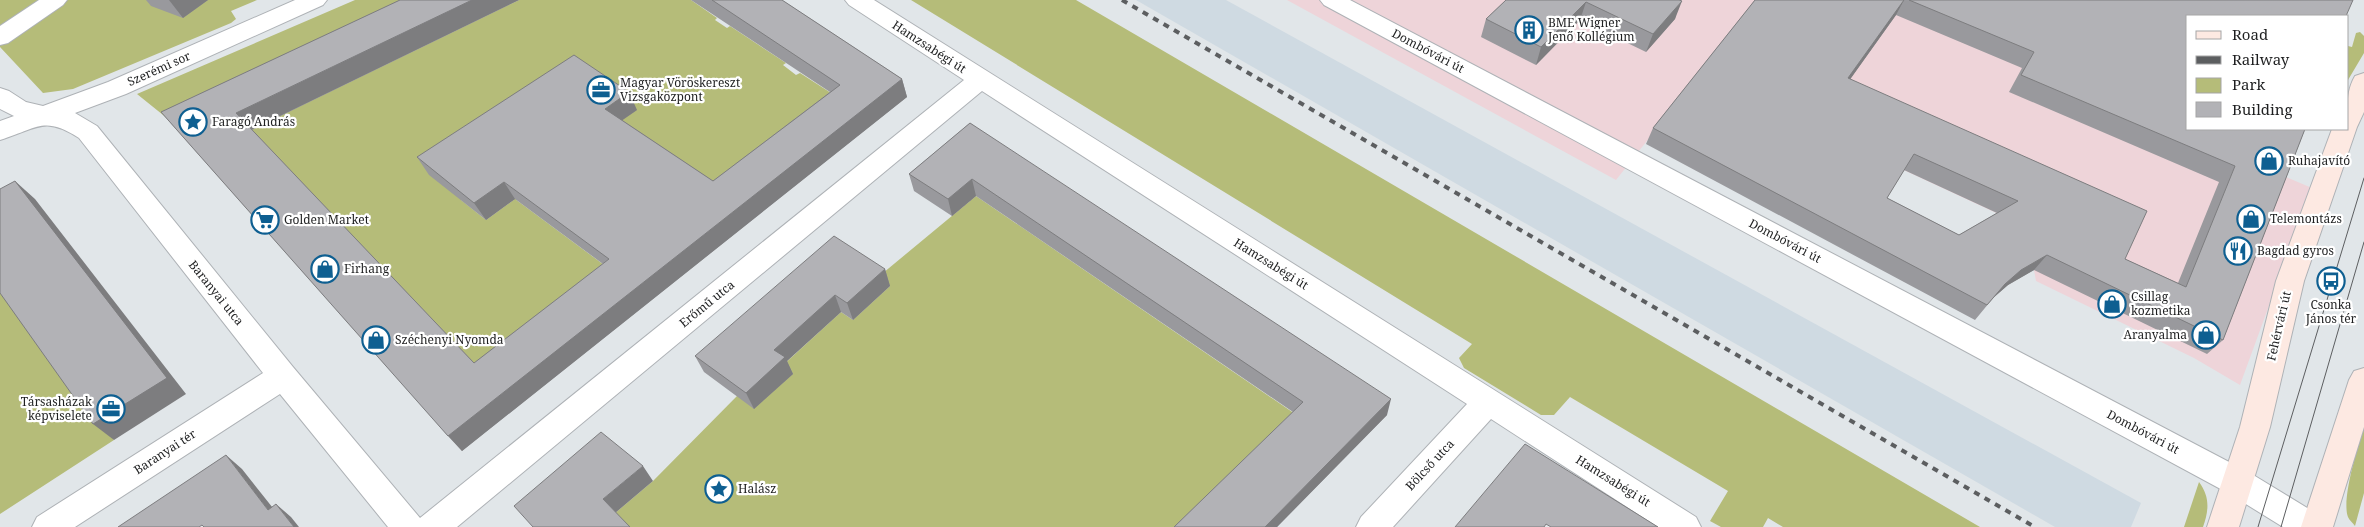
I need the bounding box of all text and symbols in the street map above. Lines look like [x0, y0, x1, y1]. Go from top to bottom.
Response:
place label: BME Wigner Jenő Kollégium [1547, 14, 1635, 45]
building icon: BME Wigner Jenő Kollégium [1514, 15, 1544, 45]
legend [2186, 15, 2349, 130]
street label: Hamzsabégi út [889, 16, 970, 77]
street label: Dombóvári út [1389, 24, 1467, 77]
text: Road [2232, 24, 2268, 44]
street label: Szerémi sor [125, 47, 193, 90]
text: Railway [2232, 49, 2290, 69]
place label: Magyar Vöröskereszt Vizsgaközpont [620, 74, 740, 105]
text: Park [2232, 74, 2266, 94]
office icon: Magyar Vöröskereszt Vizsgaközpont [586, 75, 616, 105]
text: Building [2232, 99, 2293, 119]
place icon: Faragó András [178, 107, 208, 137]
place label: Faragó András [212, 113, 295, 130]
shop icon: Ruhajavító [2254, 146, 2284, 176]
place label: Ruhajavító [2288, 152, 2350, 169]
shop icon: Telemontázs [2236, 204, 2266, 234]
supermarket icon: Golden Market [250, 205, 280, 235]
place label: Telemontázs [2270, 210, 2342, 227]
place label: Golden Market [284, 211, 369, 228]
street label: Dombóvári út [1746, 214, 1824, 267]
street label: Hamzsabégi út [1231, 234, 1312, 293]
restaurant icon: Bagdad gyros [2223, 236, 2253, 266]
place label: Bagdad gyros [2257, 242, 2334, 259]
shop icon: Firhang [310, 254, 340, 284]
street label: Baranyai utca [185, 257, 248, 329]
place label: Firhang [344, 260, 390, 277]
bus stop icon: Csonka János tér [2316, 266, 2346, 296]
street label: Erőmű utca [675, 276, 738, 331]
place label: Csillag kozmetika [2131, 288, 2191, 319]
shop icon: Csillag kozmetika [2097, 289, 2127, 319]
street label: Fehérvári út [2262, 289, 2295, 362]
place label: Csonka János tér [2305, 296, 2357, 327]
shop icon: Aranyalma [2191, 320, 2221, 350]
shop icon: Széchenyi Nyomda [361, 325, 391, 355]
place label: Aranyalma [2124, 326, 2187, 343]
place label: Széchenyi Nyomda [395, 331, 504, 348]
place label: Társasházak képviselete [21, 393, 93, 424]
office icon: Társasházak képviselete [96, 394, 126, 424]
street label: Dombóvári út [2104, 405, 2182, 458]
street label: Baranyai tér [130, 425, 199, 478]
street label: Bölcső utca [1401, 435, 1458, 494]
street label: Hamzsabégi út [1573, 451, 1654, 510]
place icon: Halász [704, 474, 734, 504]
place label: Halász [738, 480, 776, 497]

